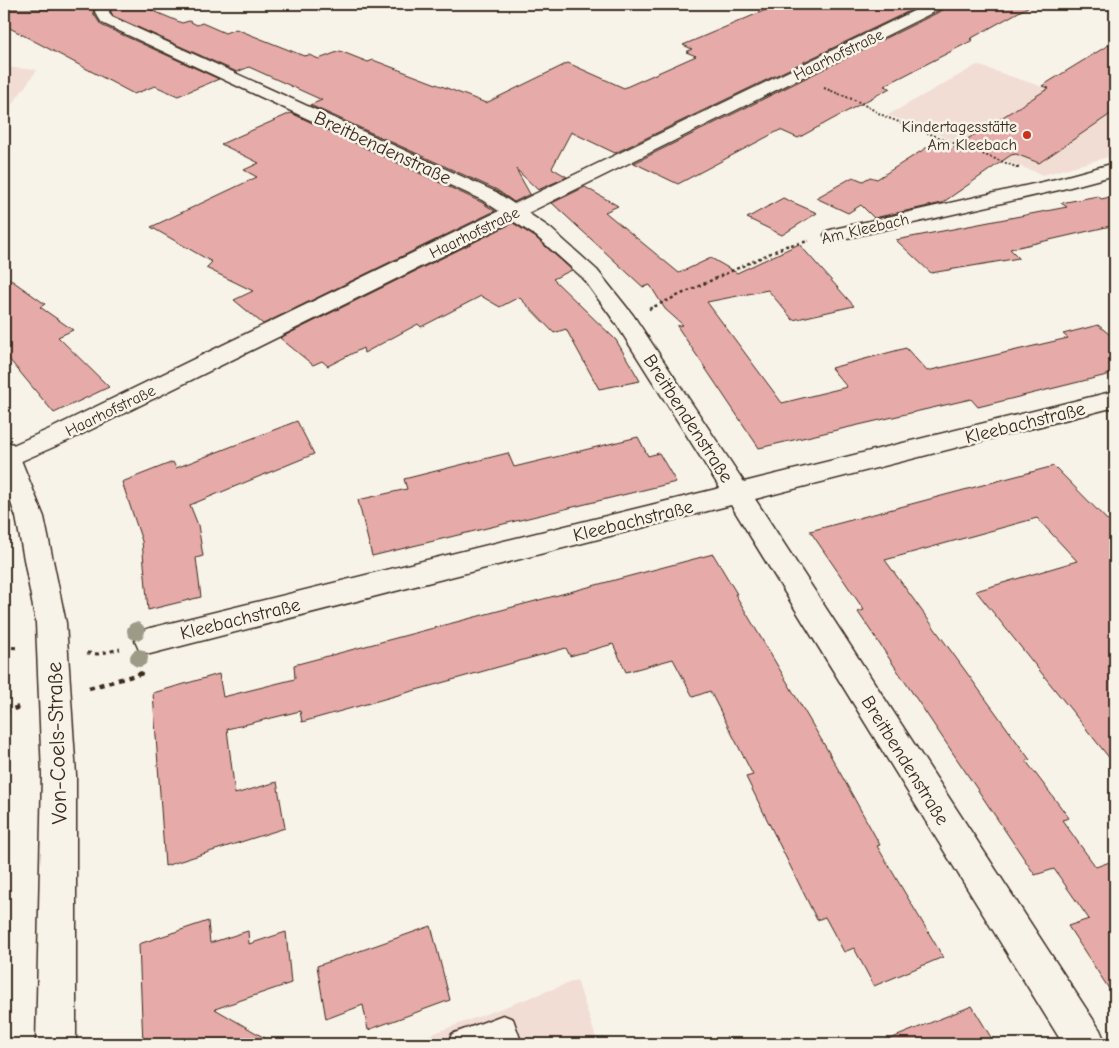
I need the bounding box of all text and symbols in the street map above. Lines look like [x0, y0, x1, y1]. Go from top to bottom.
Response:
street label: Haarhofstraße [791, 25, 886, 84]
street label: Breitbendenstraße [311, 107, 454, 189]
place label: Kindertagesstätte Am Kleebach [901, 118, 1017, 154]
marker: Kindertagesstätte Am Kleebach [1021, 129, 1033, 141]
street label: Haarhofstraße [427, 203, 522, 262]
street label: Am Kleebach [820, 210, 911, 248]
street label: Breitbendenstraße [639, 350, 738, 487]
street label: Haarhofstraße [63, 381, 158, 440]
street label: Kleebachstraße [963, 397, 1088, 449]
street label: Kleebachstraße [571, 495, 696, 547]
street label: Kleebachstraße [178, 593, 303, 645]
street label: Von-Coels-Straße [41, 661, 73, 825]
street label: Breitbendenstraße [857, 692, 954, 829]

